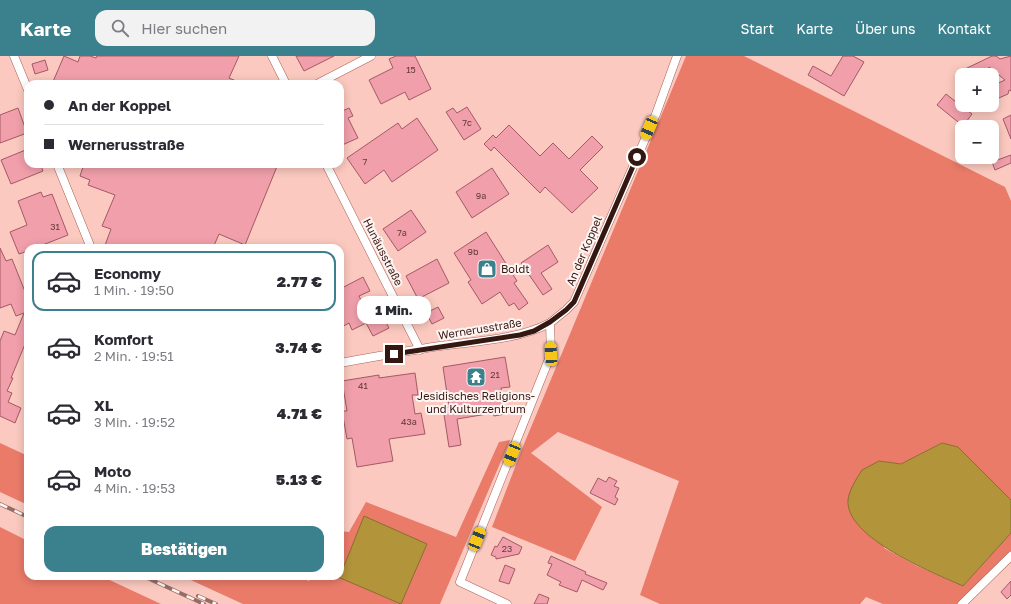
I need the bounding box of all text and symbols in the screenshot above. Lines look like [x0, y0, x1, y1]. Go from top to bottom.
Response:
search box [95, 10, 375, 46]
text: Karte [20, 17, 71, 40]
icon: search [109, 17, 131, 39]
text: Hier suchen [141, 19, 227, 37]
text: Start [741, 20, 774, 37]
text: Karte [796, 20, 833, 37]
text: Über uns [855, 20, 915, 37]
text: Kontakt [937, 20, 991, 37]
house number: 15 [406, 64, 416, 75]
map controls [955, 68, 999, 164]
button: + [955, 68, 999, 112]
text: An der Koppel [68, 96, 171, 114]
car [639, 115, 659, 141]
house number: 7c [462, 117, 472, 128]
button: − [955, 120, 999, 164]
text: Wernerusstraße [68, 135, 184, 153]
route start [628, 148, 646, 166]
house number: 7 [363, 156, 368, 167]
house number: 9a [476, 190, 486, 201]
street label: An der Koppel [563, 214, 604, 288]
street label: Hunäusstraße [361, 216, 406, 288]
house number: 31 [50, 221, 60, 232]
house number: 7a [397, 227, 407, 238]
house number: 9b [468, 246, 479, 257]
shop icon: Boldt [476, 258, 498, 280]
place label: Boldt [501, 262, 530, 275]
icon: car [46, 263, 82, 299]
text: Economy [94, 264, 161, 282]
text: 2.77 € [277, 272, 322, 290]
text: 1 Min. · 19:50 [94, 282, 174, 298]
callout: 1 Min. [357, 296, 431, 324]
text: 1 Min. [375, 302, 413, 318]
street label: Wernerusstraße [437, 316, 522, 342]
icon: car [46, 329, 82, 365]
text: Komfort [94, 330, 153, 348]
text: 3.74 € [275, 338, 322, 356]
car [544, 342, 558, 366]
route end [385, 345, 403, 363]
text: 2 Min. · 19:51 [94, 348, 174, 364]
temple icon: Jesidisches Religions- und Kulturzentrum [465, 366, 487, 388]
house number: 21 [490, 369, 500, 380]
house number: 41 [358, 380, 369, 391]
place label: Jesidisches Religions- und Kulturzentrum [417, 389, 535, 415]
icon: car [46, 395, 82, 431]
text: XL [94, 396, 113, 414]
text: 4.71 € [277, 404, 322, 422]
text: 3 Min. · 19:52 [94, 414, 175, 430]
house number: 43a [401, 416, 417, 427]
car [502, 441, 522, 467]
icon: car [46, 461, 82, 497]
text: Moto [94, 462, 131, 480]
text: 5.13 € [276, 470, 322, 488]
text: 4 Min. · 19:53 [94, 480, 175, 496]
button: Bestätigen [44, 526, 324, 572]
car [467, 526, 487, 552]
house number: 23 [502, 543, 512, 554]

